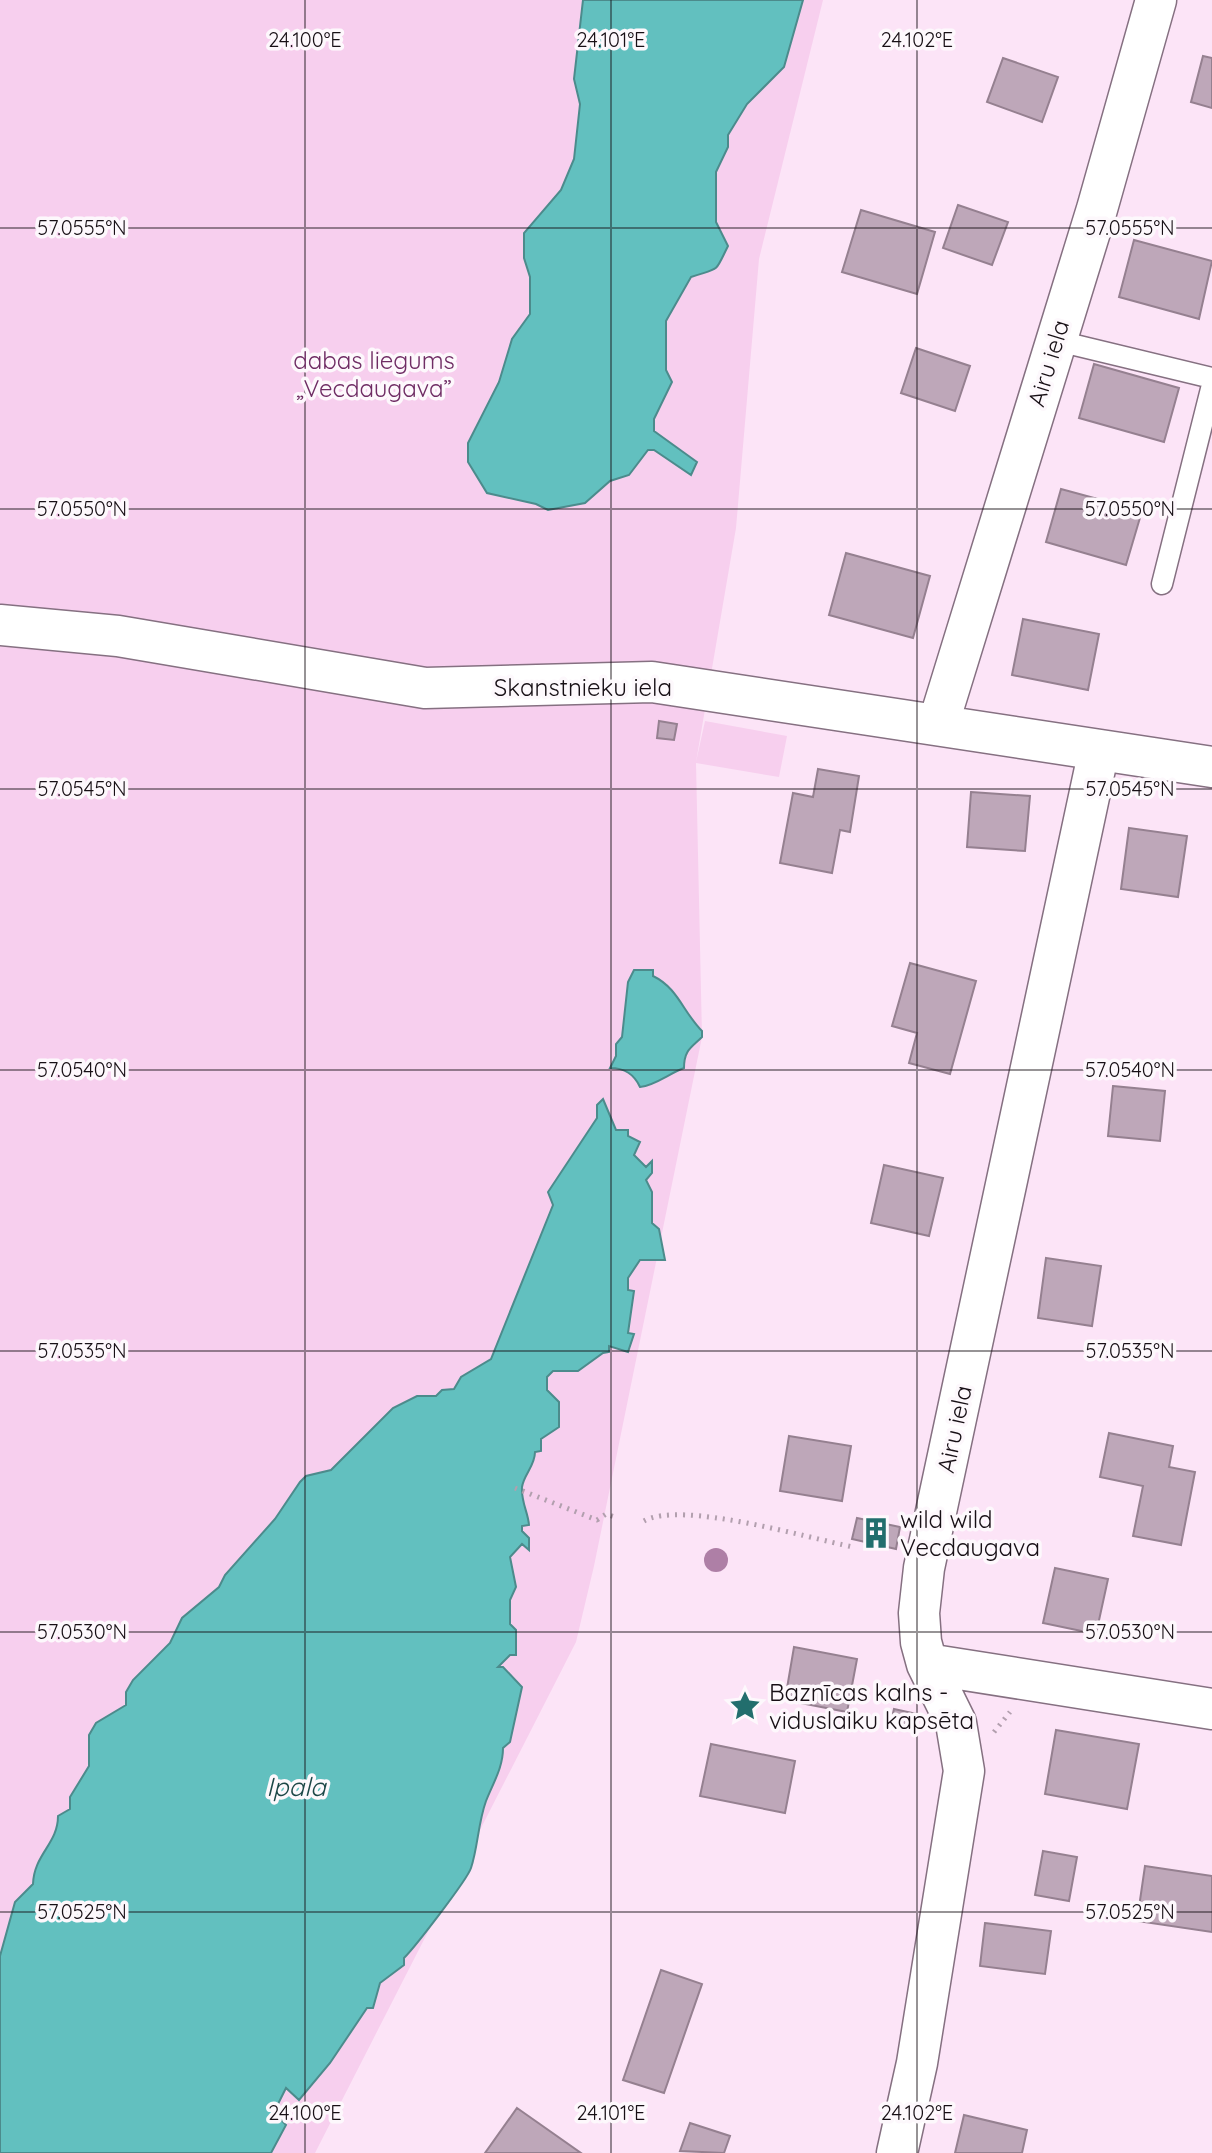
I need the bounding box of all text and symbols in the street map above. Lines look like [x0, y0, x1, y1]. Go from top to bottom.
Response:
text: 24.100°E [268, 27, 342, 52]
text: 24.101°E [577, 27, 645, 52]
text: 24.102°E [881, 27, 953, 52]
text: 57.0555°N [37, 215, 127, 240]
text: 57.0555°N [1085, 215, 1175, 240]
street label: Airu iela [1021, 316, 1075, 410]
park label: dabas liegums „Vecdaugava” [293, 345, 455, 403]
text: 57.0550°N [37, 496, 127, 521]
text: 57.0550°N [1085, 496, 1175, 521]
street label: Skanstnieku iela [494, 672, 672, 702]
text: 57.0545°N [37, 776, 127, 801]
text: 57.0545°N [1085, 776, 1175, 801]
text: 57.0540°N [37, 1057, 127, 1082]
text: 57.0540°N [1085, 1057, 1175, 1082]
text: 57.0535°N [38, 1338, 126, 1363]
text: 57.0535°N [1086, 1338, 1174, 1363]
street label: Airu iela [930, 1382, 978, 1476]
place label: wild wild Vecdaugava [900, 1504, 1040, 1562]
building icon: wild wild Vecdaugava [859, 1516, 893, 1550]
text: 57.0530°N [37, 1619, 127, 1644]
text: 57.0530°N [1085, 1619, 1175, 1644]
place label: Baznīcas kalns - viduslaiku kapsēta [769, 1677, 974, 1735]
place icon: Baznīcas kalns - viduslaiku kapsēta [728, 1689, 762, 1723]
water label: Ipala [266, 1770, 327, 1803]
text: 57.0525°N [37, 1899, 127, 1924]
text: 57.0525°N [1085, 1899, 1175, 1924]
text: 24.100°E [268, 2100, 342, 2125]
text: 24.101°E [577, 2100, 645, 2125]
text: 24.102°E [881, 2100, 953, 2125]

